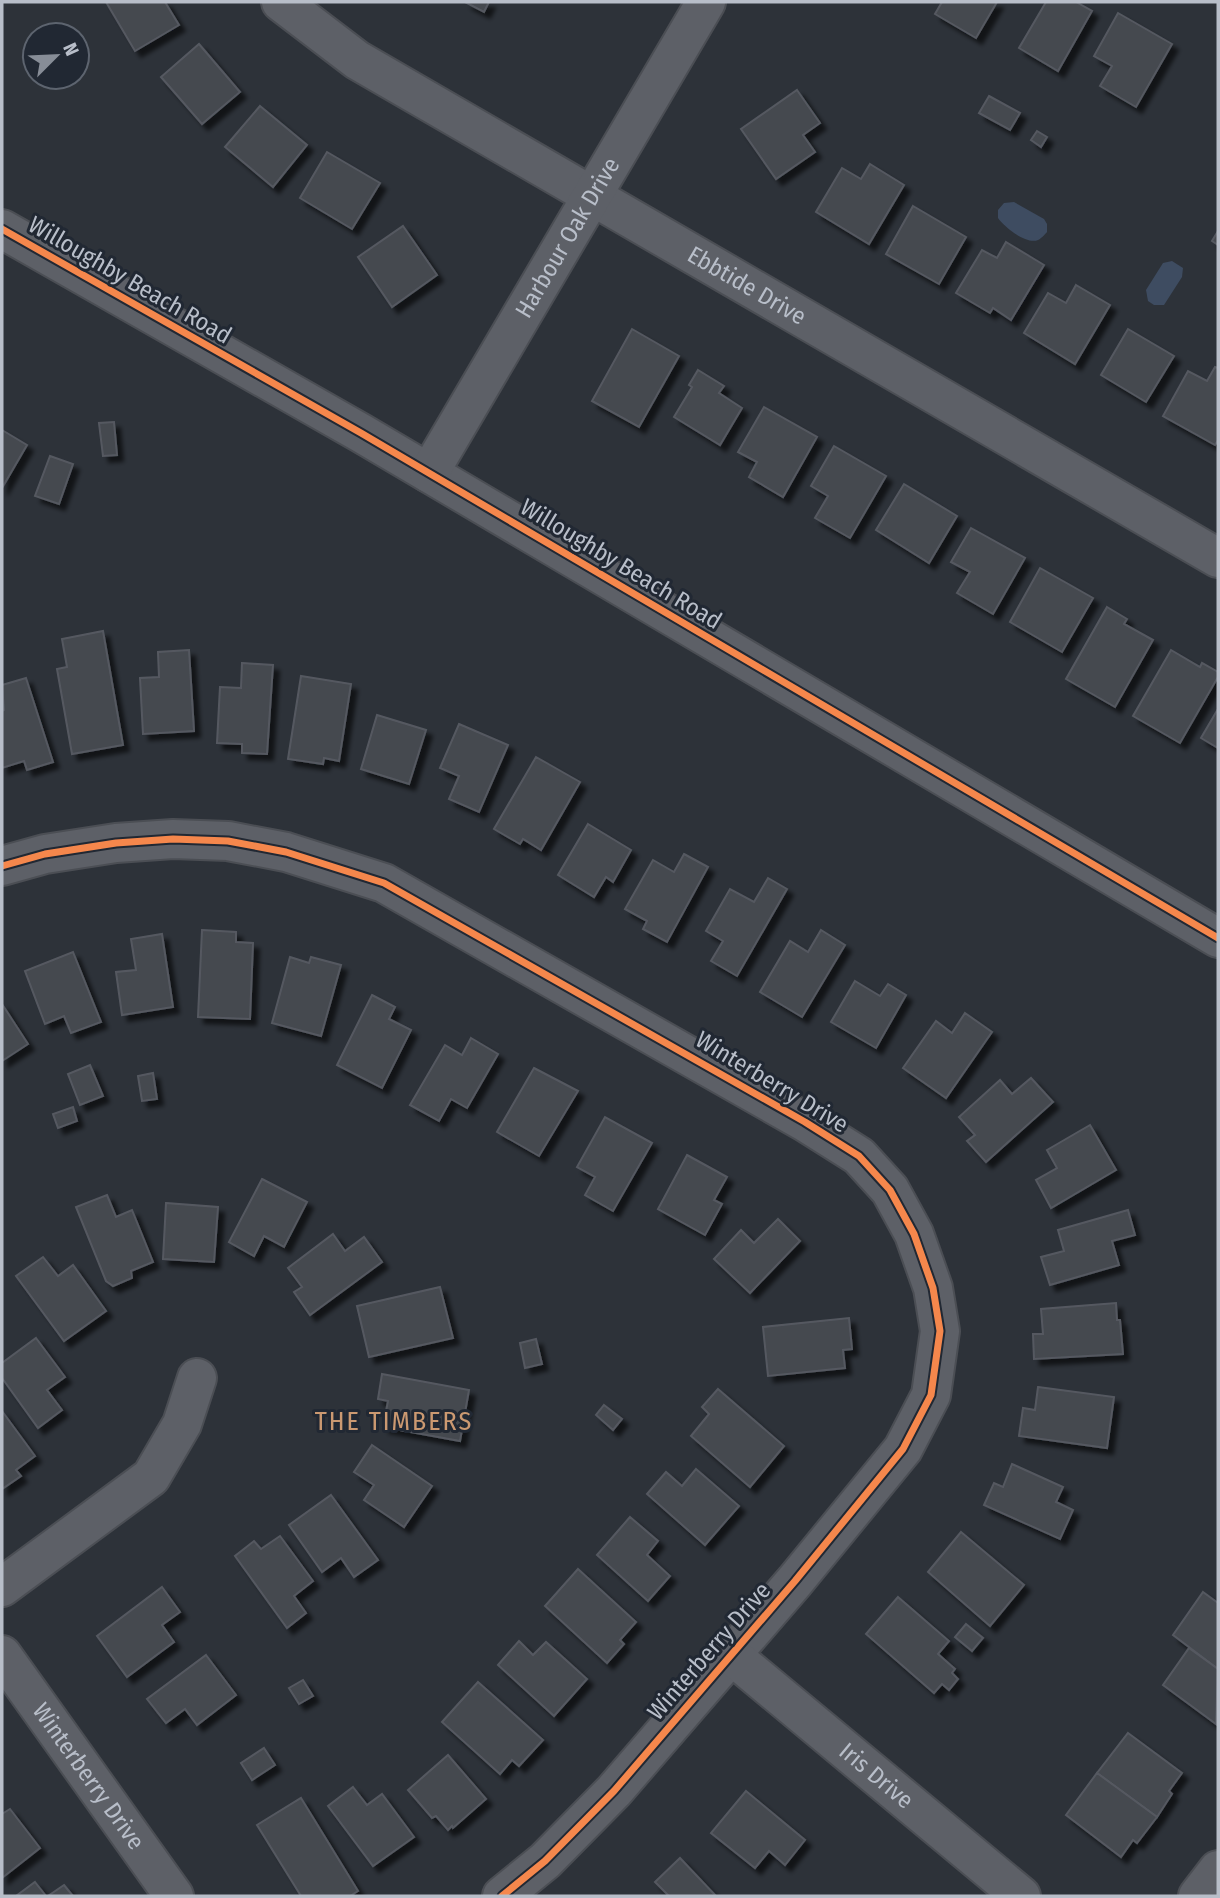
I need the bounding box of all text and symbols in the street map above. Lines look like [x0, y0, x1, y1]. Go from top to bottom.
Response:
north arrow [21, 21, 91, 91]
text: N [58, 39, 84, 59]
street label: Harbour Oak Drive [509, 153, 625, 323]
street label: Willoughby Beach Road [24, 210, 236, 350]
street label: Ebbtide Drive [683, 240, 811, 331]
street label: Willoughby Beach Road [515, 493, 727, 635]
street label: Winterberry Drive [691, 1025, 853, 1139]
district label: THE TIMBERS [315, 1406, 473, 1437]
street label: Winterberry Drive [642, 1577, 776, 1725]
street label: Winterberry Drive [27, 1698, 150, 1855]
street label: Iris Drive [834, 1737, 919, 1815]

